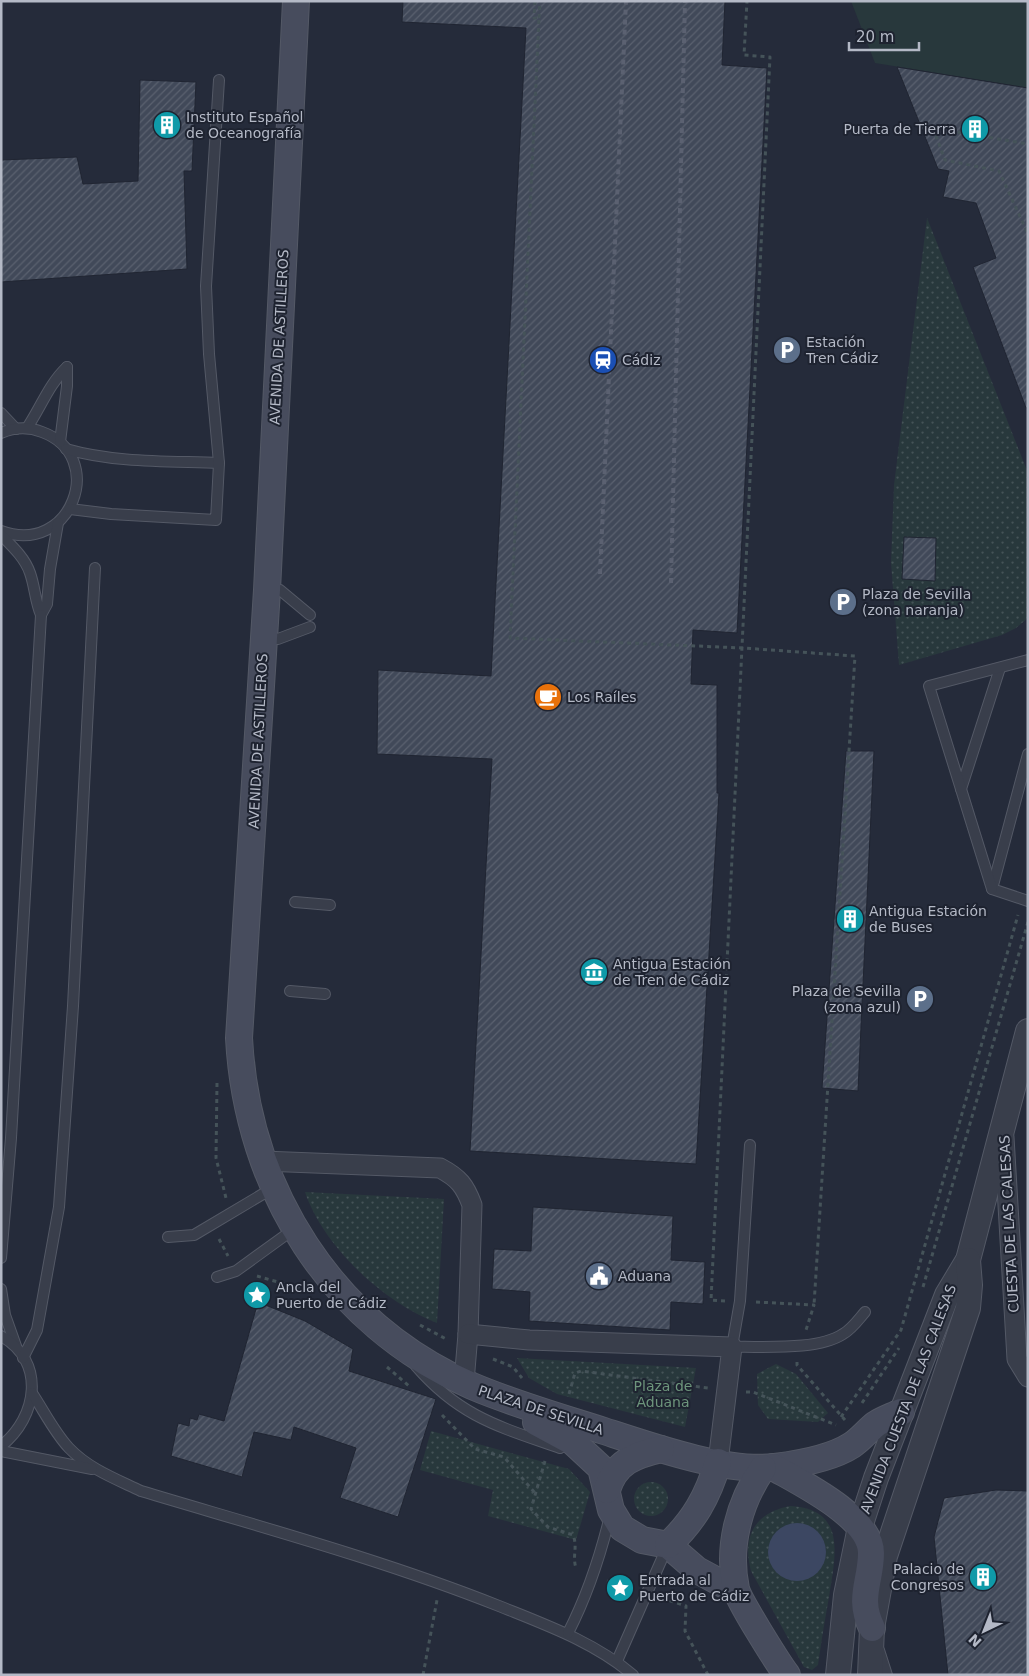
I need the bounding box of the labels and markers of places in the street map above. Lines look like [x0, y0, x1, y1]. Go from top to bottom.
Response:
place label: Instituto Español de Oceanografía [186, 109, 303, 141]
building icon: Instituto Español de Oceanografía [152, 110, 182, 140]
building icon: Puerta de Tierra [960, 114, 990, 144]
place label: Puerta de Tierra [844, 121, 956, 137]
place label: Estación Tren Cádiz [805, 334, 878, 366]
parking icon: Estación Tren Cádiz [772, 335, 802, 365]
station icon: Cádiz [588, 345, 618, 375]
place label: Cádiz [622, 352, 660, 368]
place label: Plaza de Sevilla (zona naranja) [862, 586, 971, 618]
parking icon: Plaza de Sevilla (zona naranja) [828, 587, 858, 617]
cafe icon: Los Raíles [533, 682, 563, 712]
place label: Los Raíles [567, 689, 637, 705]
place label: Antigua Estación de Buses [869, 903, 987, 935]
building icon: Antigua Estación de Buses [835, 904, 865, 934]
place label: Antigua Estación de Tren de Cádiz [613, 956, 731, 988]
museum icon: Antigua Estación de Tren de Cádiz [579, 957, 609, 987]
place label: Plaza de Sevilla (zona azul) [792, 983, 901, 1015]
parking icon: Plaza de Sevilla (zona azul) [905, 984, 935, 1014]
public building icon: Aduana [584, 1261, 614, 1291]
place label: Aduana [618, 1268, 671, 1284]
place label: Ancla del Puerto de Cádiz [276, 1279, 386, 1311]
place icon: Ancla del Puerto de Cádiz [242, 1280, 272, 1310]
place label: Palacio de Congresos [891, 1561, 964, 1593]
building icon: Palacio de Congresos [968, 1562, 998, 1592]
place label: Entrada al Puerto de Cádiz [639, 1572, 749, 1604]
place icon: Entrada al Puerto de Cádiz [605, 1573, 635, 1603]

